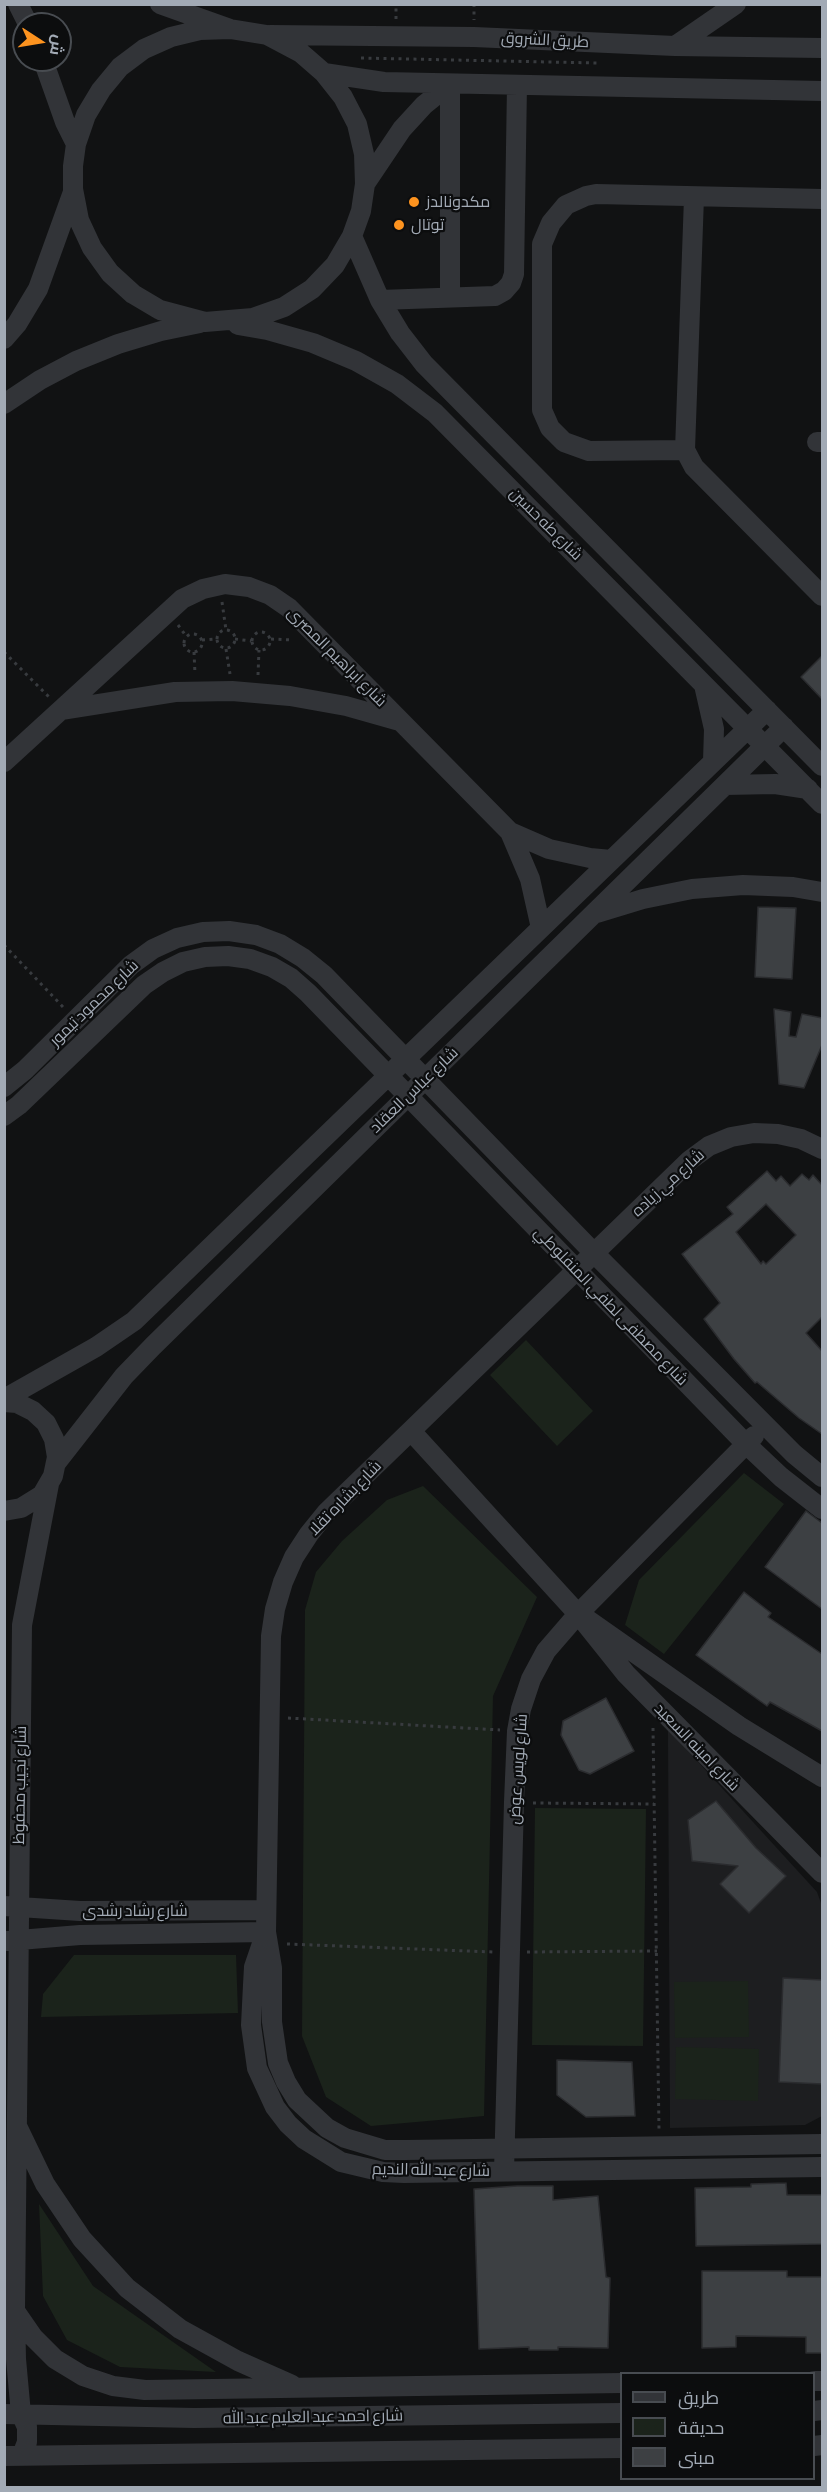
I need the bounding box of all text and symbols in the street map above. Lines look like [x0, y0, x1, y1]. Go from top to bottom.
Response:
north arrow [12, 12, 72, 72]
street label: طريق الشروق [500, 28, 590, 52]
text: ش [47, 33, 69, 57]
place label: مكدونالدز [426, 192, 490, 212]
marker: مكدونالدز [407, 195, 421, 209]
place label: توتال [411, 215, 444, 235]
marker: توتال [392, 218, 406, 232]
street label: شارع طه حسين [506, 484, 586, 564]
street label: شارع ابراهيم المصرى [283, 603, 391, 711]
street label: شارع محمود تيمور [46, 956, 142, 1050]
street label: شارع عباس العقاد [366, 1043, 462, 1137]
street label: شارع مي زياده [628, 1145, 708, 1221]
street label: شارع مصطفى لطفي المنفلوطي [530, 1223, 692, 1389]
street label: شارع بشاره تقلا [304, 1456, 386, 1540]
street label: شارع امينه السعيد [650, 1699, 744, 1795]
street label: شارع لويس عوض [505, 1713, 531, 1825]
street label: شارع نجيب محفوظ [9, 1725, 31, 1845]
street label: شارع رشاد رشدى [82, 1901, 188, 1921]
street label: شارع عبد الله النديم [372, 2159, 490, 2181]
legend [620, 2372, 815, 2480]
text: طريق [678, 2387, 719, 2408]
street label: شارع احمد عبد العليم عبد الله [223, 2406, 403, 2428]
text: حديقة [678, 2417, 724, 2438]
text: مبنى [678, 2447, 715, 2468]

